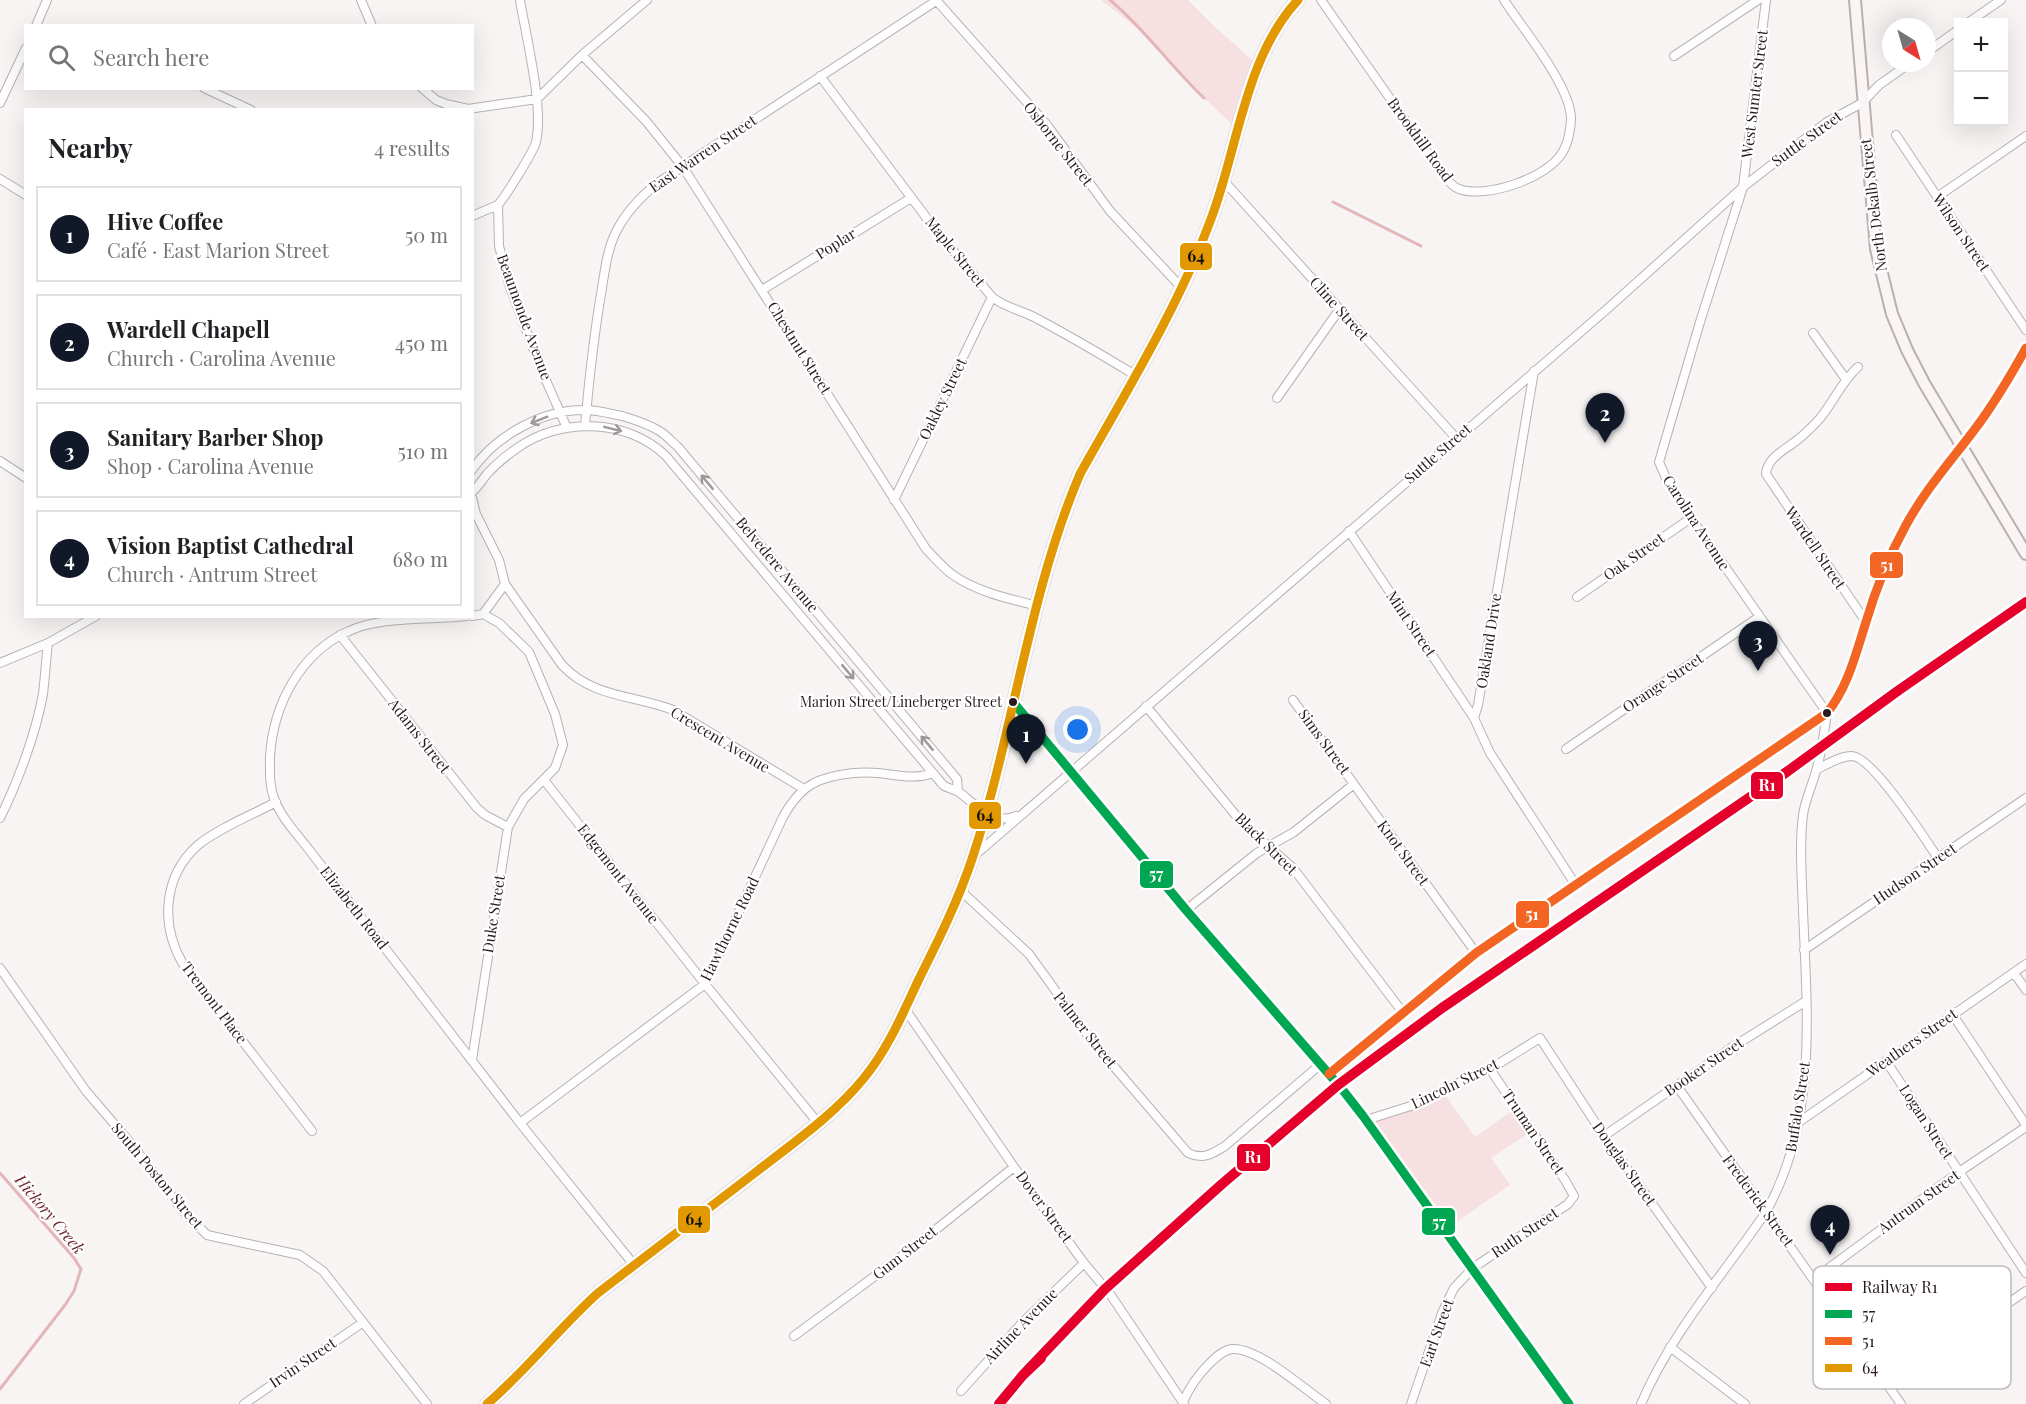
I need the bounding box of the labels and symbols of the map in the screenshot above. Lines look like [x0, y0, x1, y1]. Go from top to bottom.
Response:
north arrow [1882, 18, 1936, 72]
street label: West Sumter Street [1736, 28, 1772, 160]
street label: Brookhill Road [1384, 93, 1458, 186]
street label: Osborne Street [1020, 97, 1098, 190]
street label: Suttle Street [1767, 105, 1846, 171]
street label: East Warren Street [645, 109, 761, 197]
street label: North Dekalb Street [1855, 137, 1891, 273]
street label: Wilson Street [1928, 189, 1996, 276]
street label: Maple Street [921, 212, 991, 291]
street label: Poplar [812, 223, 860, 263]
line badge: 64 [1179, 242, 1213, 271]
text: 64 [1187, 245, 1205, 266]
street label: Beaumonde Avenue [493, 251, 557, 382]
street label: Cline Street [1306, 272, 1374, 345]
street label: Chestnut Street [763, 297, 837, 398]
street label: Oakley Street [914, 354, 971, 443]
pin: 2 [1586, 394, 1624, 443]
one-way arrow [530, 415, 549, 426]
street label: Suttle Street [1400, 418, 1476, 488]
one-way arrow [604, 424, 623, 436]
street label: Carolina Avenue [1659, 471, 1735, 574]
one-way arrow [700, 475, 714, 490]
street label: Wardell Street [1780, 501, 1851, 593]
street label: Belvedere Avenue [732, 512, 824, 616]
street label: Oak Street [1599, 527, 1669, 585]
line badge: 51 [1869, 551, 1904, 579]
text: 51 [1880, 554, 1894, 575]
street label: Mint Street [1382, 587, 1442, 661]
street label: Oakland Drive [1471, 592, 1505, 690]
pin: 3 [1738, 622, 1778, 671]
street label: Orange Street [1618, 647, 1707, 717]
one-way arrow [841, 664, 855, 679]
place label: Marion Street/Lineberger Street [800, 692, 1003, 711]
street label: Adams Street [384, 693, 456, 777]
marker: Marion Street/Lineberger Street [1007, 696, 1019, 708]
street label: Crescent Avenue [667, 702, 774, 777]
street label: Sims Street [1294, 705, 1356, 779]
unlabelled marker [1821, 707, 1833, 719]
pin: 1 [1006, 714, 1046, 764]
your location [1063, 715, 1092, 744]
one-way arrow [921, 735, 934, 751]
line badge: R1 [1750, 771, 1784, 800]
text: R1 [1758, 774, 1776, 795]
line badge: 64 [968, 801, 1002, 830]
text: 64 [976, 804, 994, 825]
street label: Black Street [1231, 808, 1303, 879]
street label: Knot Street [1373, 816, 1435, 890]
street label: Edgemont Avenue [574, 819, 664, 927]
street label: Hudson Street [1869, 838, 1961, 908]
line badge: 57 [1139, 860, 1174, 889]
street label: Elizabeth Road [316, 862, 394, 953]
text: 57 [1149, 863, 1164, 884]
street label: Duke Street [477, 873, 509, 954]
street label: Hawthorne Road [695, 873, 763, 984]
line badge: 51 [1515, 900, 1550, 929]
text: 51 [1525, 903, 1539, 924]
street label: Tremont Place [177, 957, 252, 1047]
street label: Palmer Street [1050, 987, 1122, 1072]
street label: Weathers Street [1861, 1003, 1961, 1082]
street label: Booker Street [1660, 1032, 1747, 1100]
street label: Lincoln Street [1408, 1053, 1502, 1113]
street label: Buffalo Street [1780, 1059, 1814, 1154]
street label: Logan Street [1895, 1080, 1959, 1163]
street label: Truman Street [1498, 1085, 1570, 1178]
street label: Douglas Street [1588, 1117, 1662, 1210]
street label: South Poston Street [107, 1118, 209, 1233]
line badge: R1 [1236, 1143, 1271, 1172]
text: R1 [1244, 1146, 1262, 1167]
street label: Frederick Street [1719, 1150, 1799, 1251]
street label: Antrum Street [1873, 1164, 1964, 1238]
street label: Dover Street [1012, 1167, 1078, 1247]
water label: Hickory Creek [10, 1169, 90, 1258]
street label: Ruth Street [1487, 1202, 1562, 1262]
line badge: 64 [677, 1205, 711, 1234]
pin: 4 [1810, 1206, 1850, 1255]
line badge: 57 [1421, 1207, 1456, 1236]
text: 64 [685, 1208, 703, 1229]
text: 57 [1432, 1211, 1447, 1232]
street label: Gum Street [868, 1220, 941, 1284]
legend [1813, 1266, 2011, 1389]
text: Railway R1 [1862, 1276, 1938, 1297]
street label: Airline Avenue [978, 1283, 1062, 1368]
street label: Earl Street [1414, 1295, 1458, 1370]
text: 57 [1862, 1303, 1876, 1324]
text: 51 [1862, 1330, 1875, 1351]
street label: Irvin Street [265, 1332, 340, 1392]
text: 64 [1862, 1357, 1878, 1378]

